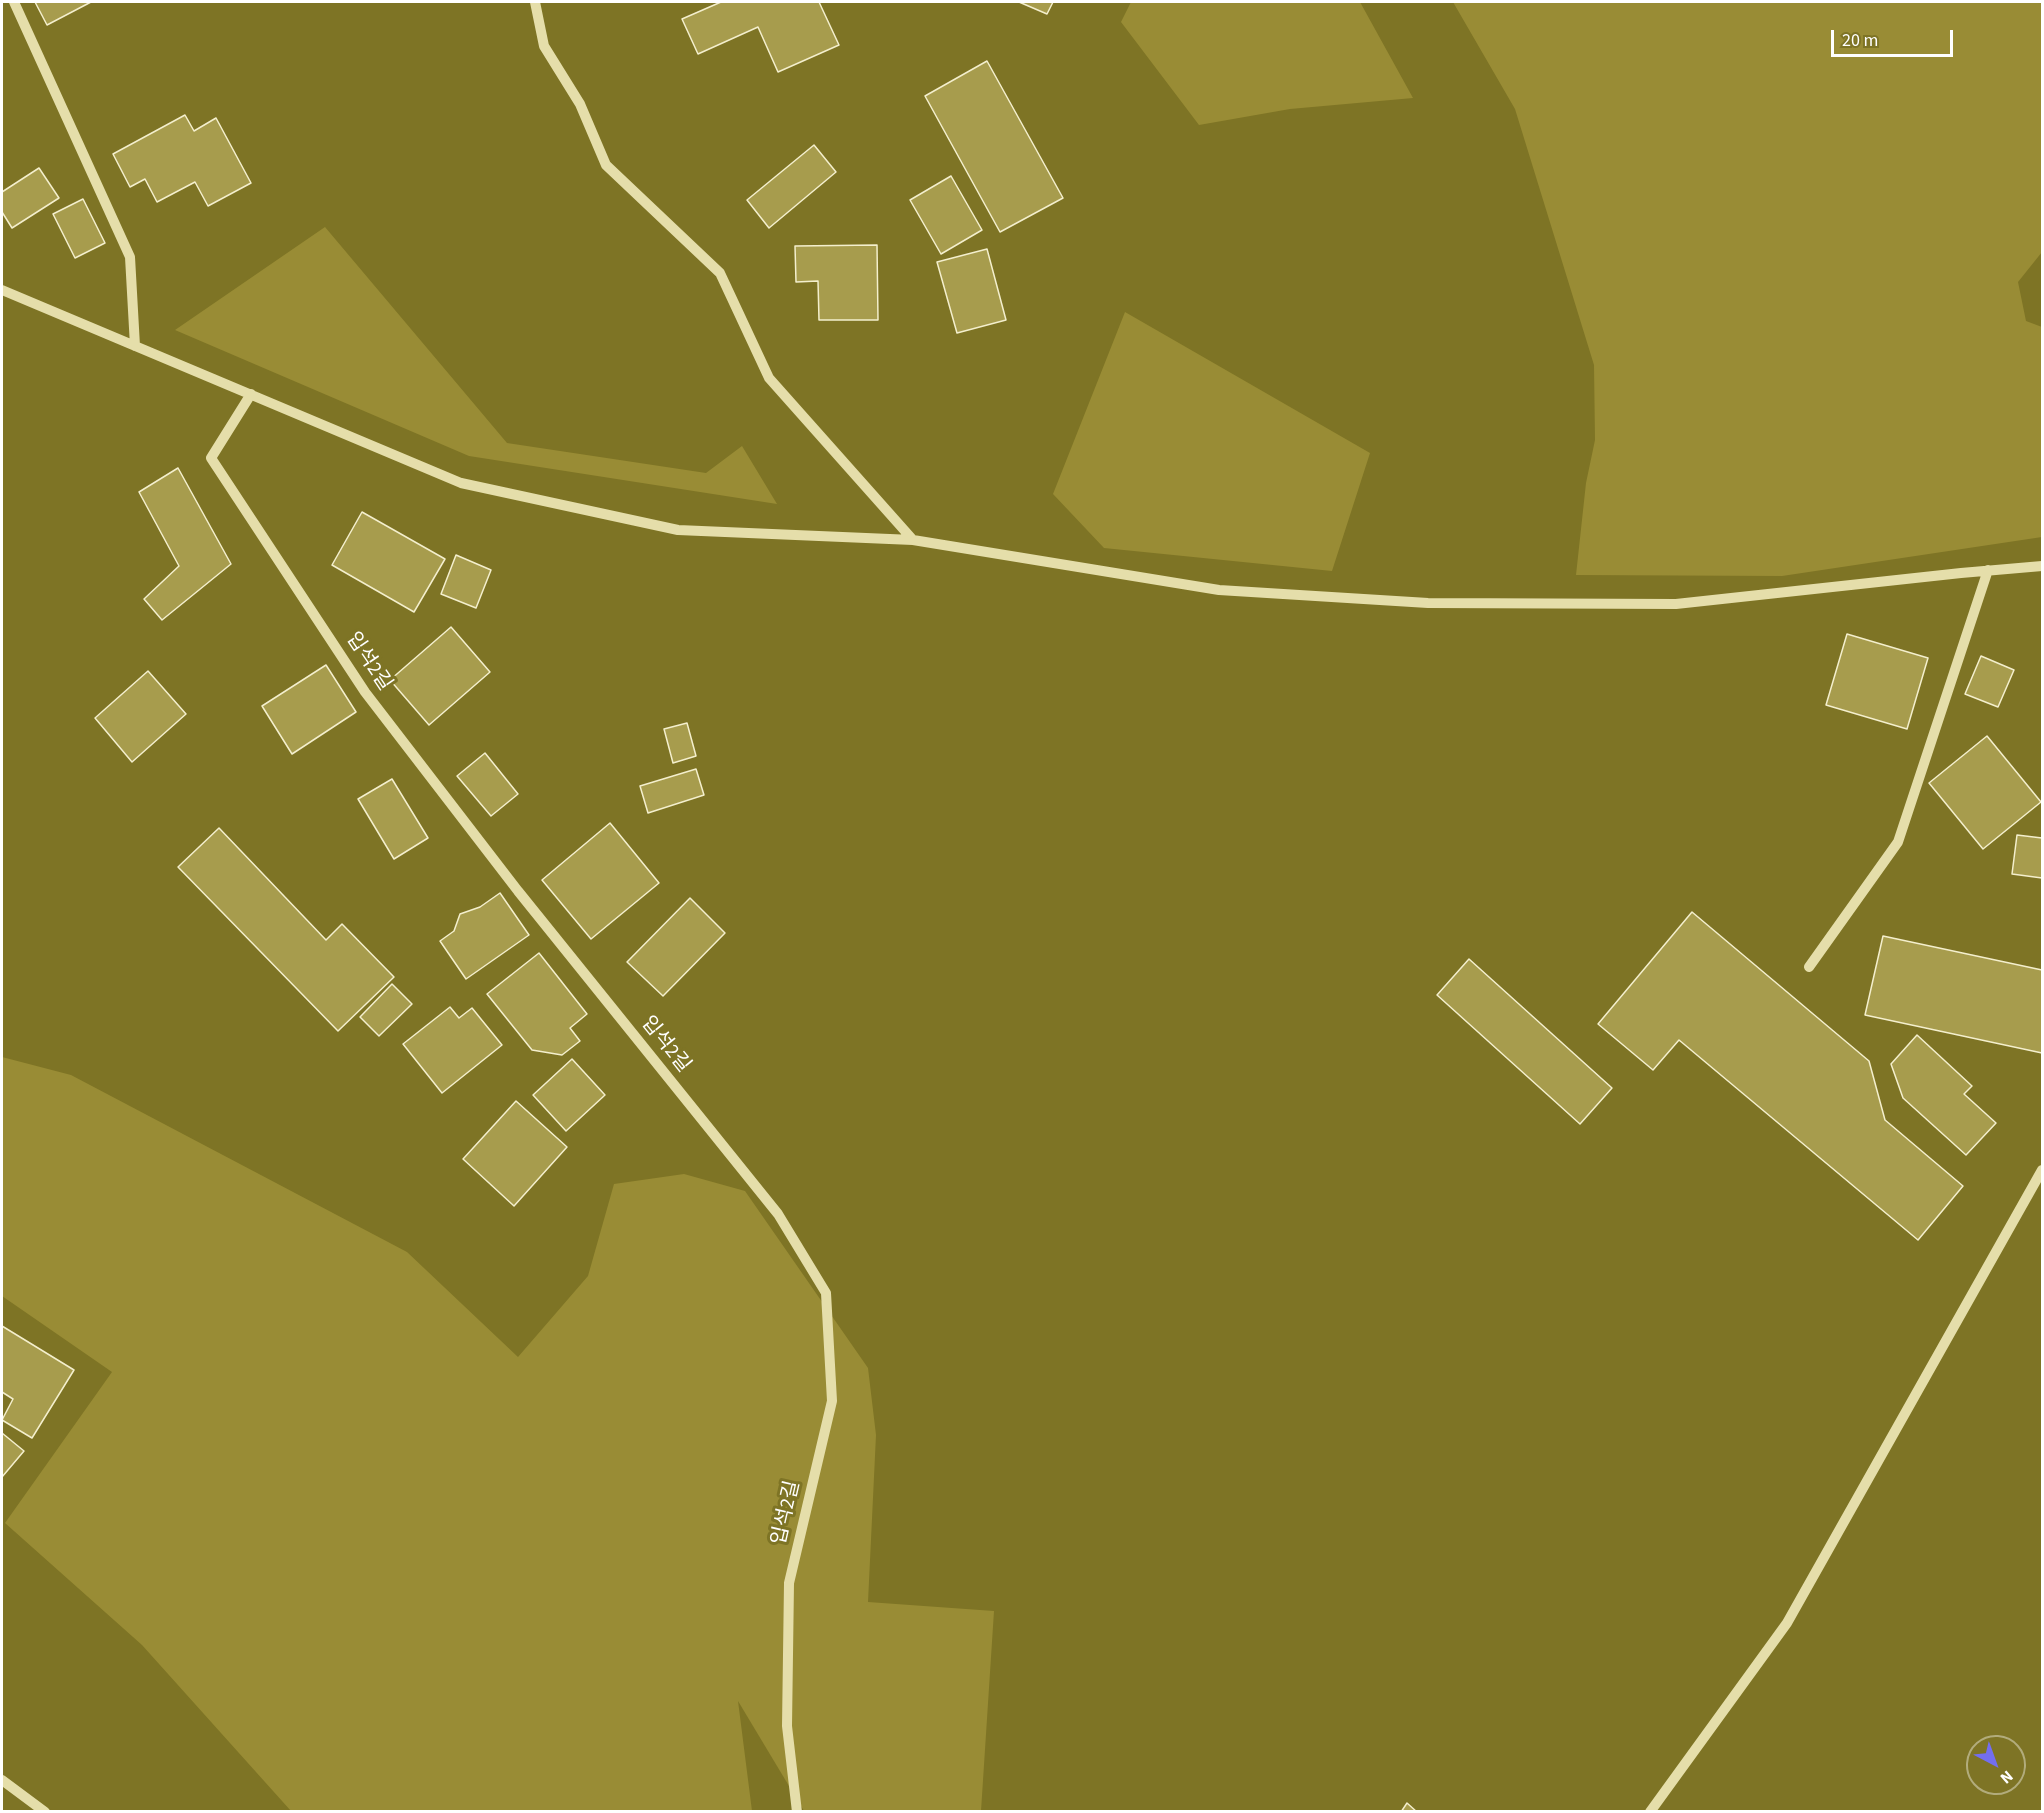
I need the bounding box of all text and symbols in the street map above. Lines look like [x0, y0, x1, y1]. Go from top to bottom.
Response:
scale bar [1834, 18, 1956, 56]
text: 20 m [1842, 28, 1878, 53]
street label: 입석2길 [340, 628, 396, 696]
street label: 입석2길 [635, 1012, 695, 1078]
street label: 입석2길 [768, 1479, 806, 1547]
north arrow [1966, 1735, 2026, 1795]
text: N [1995, 1765, 2018, 1789]

